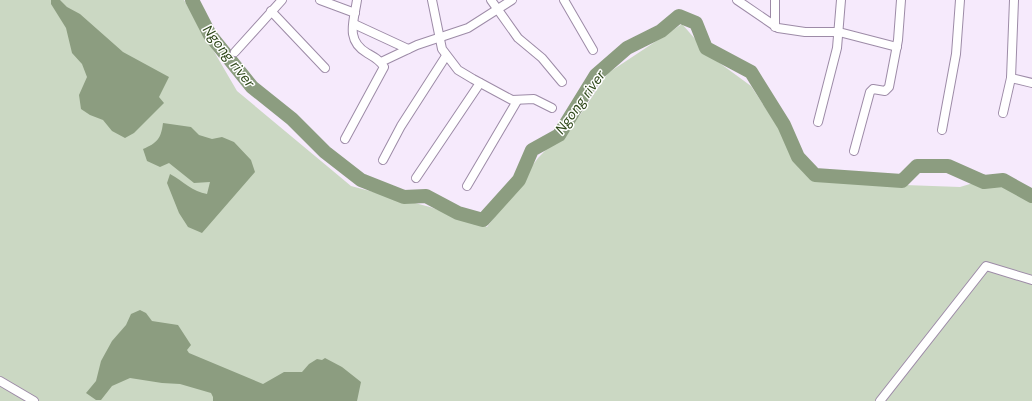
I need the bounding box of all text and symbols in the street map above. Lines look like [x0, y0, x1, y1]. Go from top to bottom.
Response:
water label: Ngong river [199, 21, 259, 91]
water label: Ngong river [551, 66, 610, 137]

